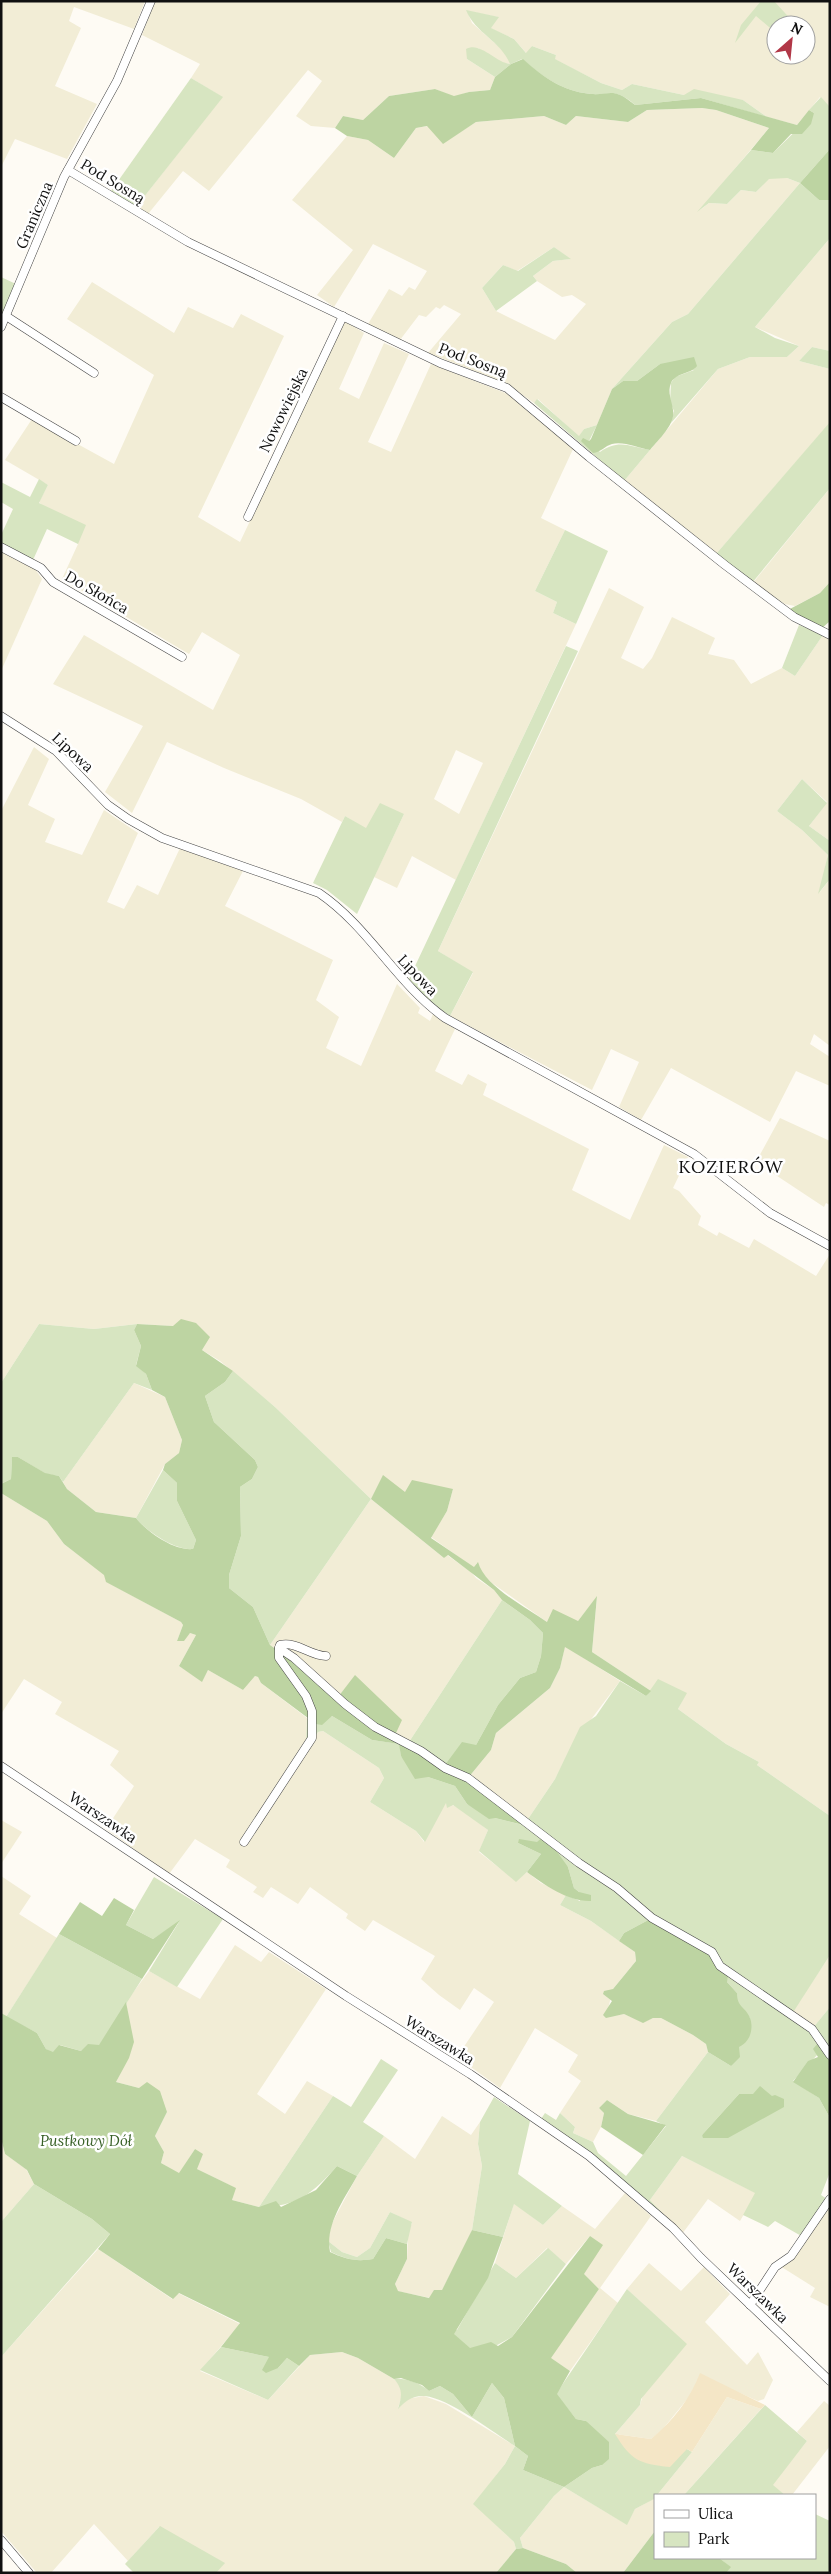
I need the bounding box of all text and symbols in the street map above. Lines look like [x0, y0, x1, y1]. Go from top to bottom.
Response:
north arrow [766, 15, 816, 65]
text: N [788, 18, 806, 39]
street label: Pod Sosną [77, 154, 149, 208]
street label: Graniczna [11, 178, 57, 251]
street label: Pod Sosną [436, 338, 510, 382]
street label: Nowowiejska [254, 365, 312, 455]
street label: Do Słońca [62, 566, 132, 618]
street label: Lipowa [48, 728, 98, 776]
street label: Lipowa [394, 950, 442, 1000]
district label: KOZIERÓW [678, 1155, 784, 1178]
street label: Warszawka [65, 1787, 141, 1847]
street label: Warszawka [402, 2011, 479, 2069]
park label: Pustkowy Dół [40, 2131, 133, 2150]
street label: Warszawka [723, 2259, 793, 2327]
legend [654, 2494, 816, 2559]
text: Ulica [698, 2504, 734, 2523]
text: Park [698, 2529, 729, 2548]

